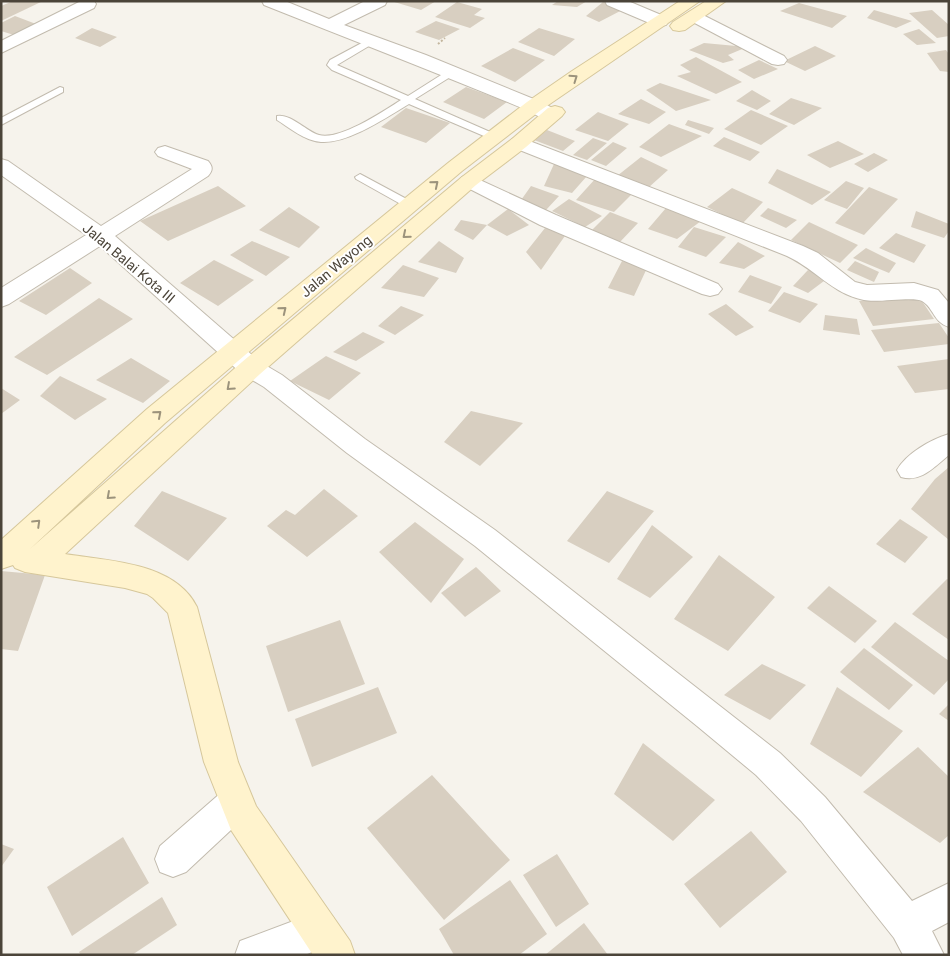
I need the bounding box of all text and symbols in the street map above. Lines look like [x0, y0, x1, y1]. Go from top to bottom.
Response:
one-way arrow [568, 75, 578, 84]
one-way arrow [429, 181, 438, 189]
street label: Jalan Balai Kota III [80, 220, 178, 306]
one-way arrow [402, 229, 411, 238]
street label: Jalan Wayong [297, 232, 375, 300]
one-way arrow [277, 307, 286, 316]
one-way arrow [227, 381, 236, 390]
one-way arrow [153, 411, 162, 420]
one-way arrow [106, 490, 115, 499]
one-way arrow [32, 520, 41, 529]

